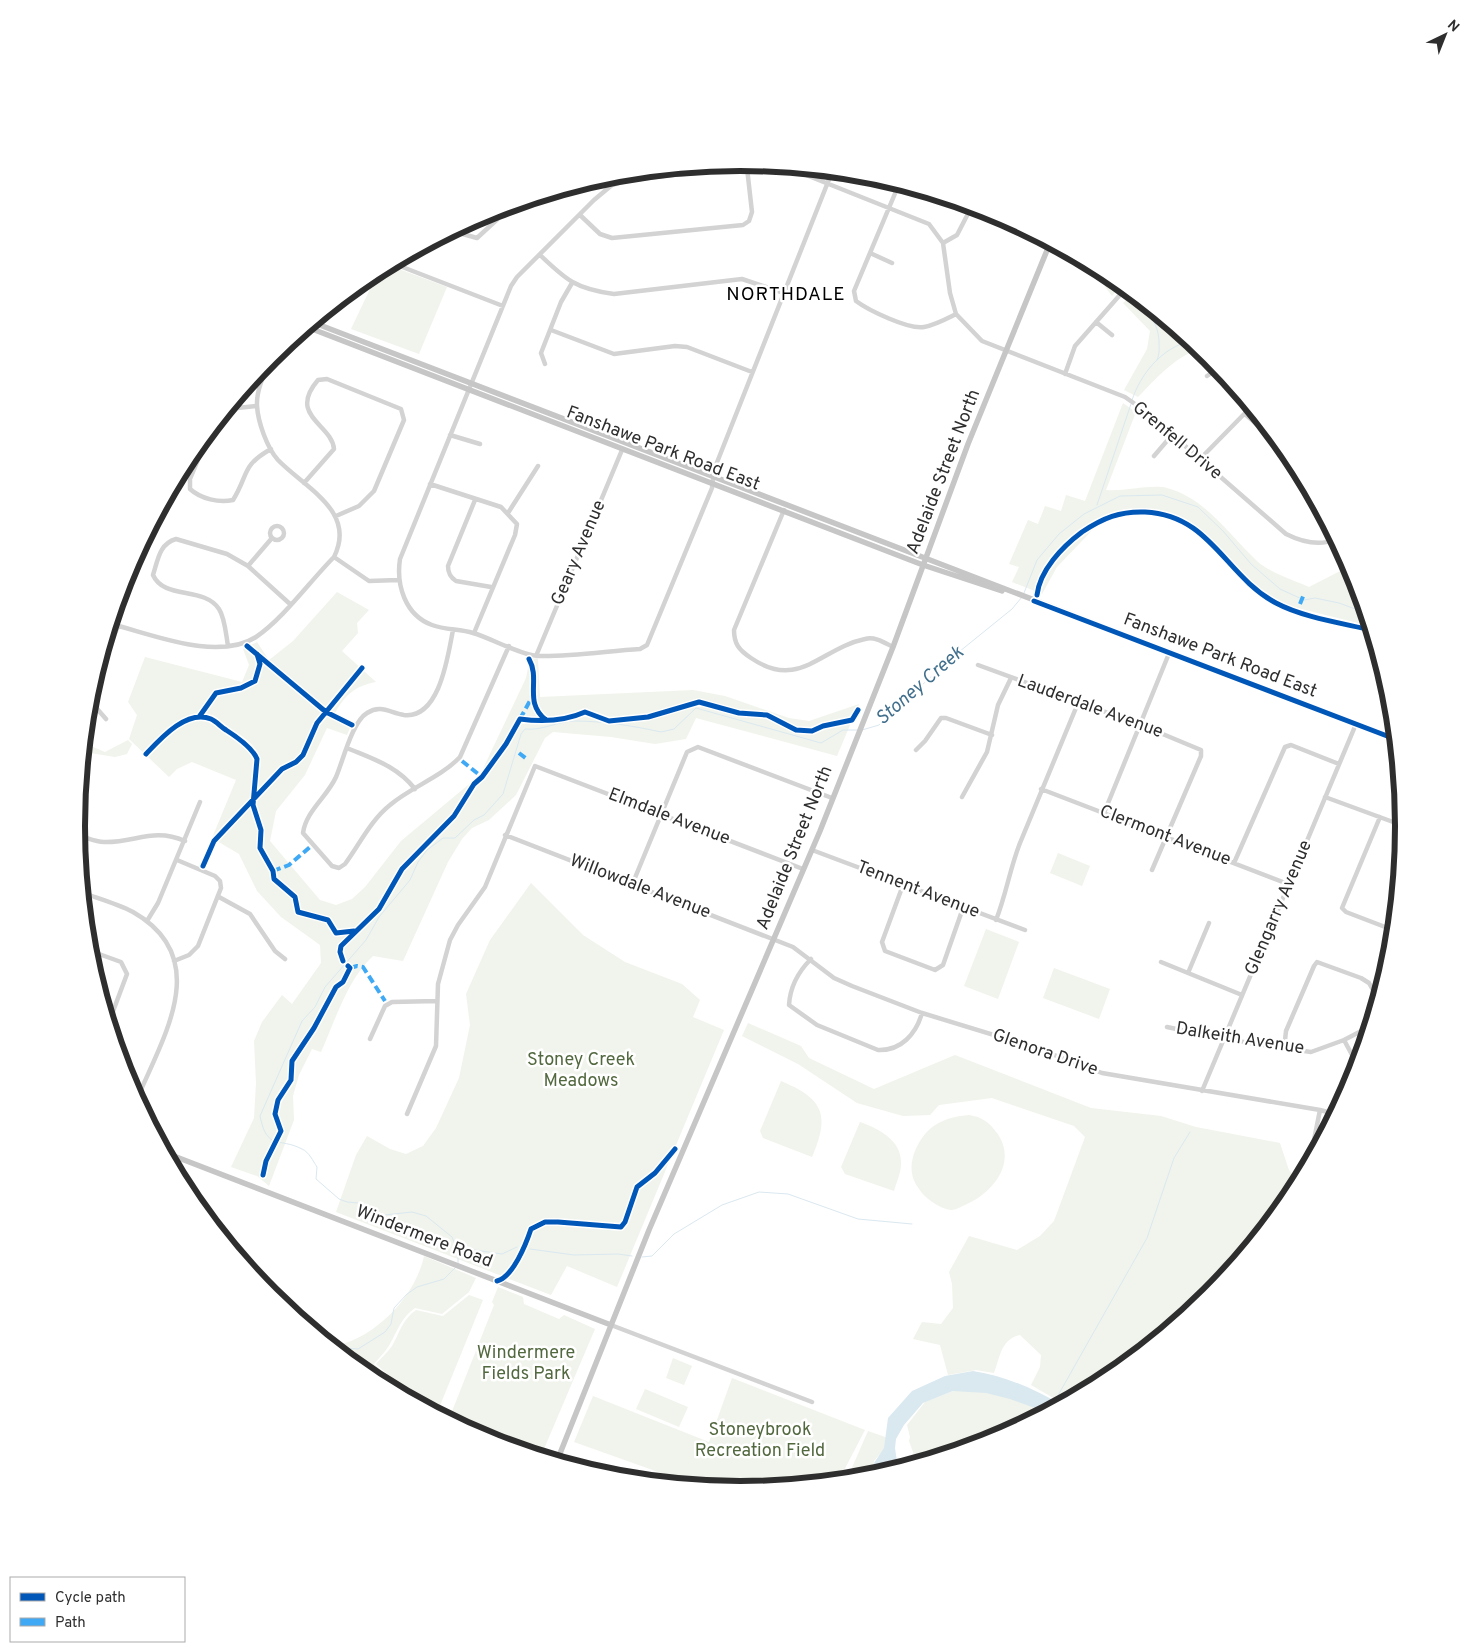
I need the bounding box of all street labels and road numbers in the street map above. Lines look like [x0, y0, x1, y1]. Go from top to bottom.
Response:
street label: Adelaide Street North [902, 386, 986, 558]
street label: Grenfell Drive [1127, 397, 1227, 485]
street label: Fanshawe Park Road East [563, 401, 763, 497]
street label: Geary Avenue [547, 497, 611, 609]
street label: Fanshawe Park Road East [1120, 608, 1320, 704]
street label: Lauderdale Avenue [1014, 670, 1166, 744]
street label: Adelaide Street North [752, 763, 838, 933]
street label: Elmdale Avenue [605, 783, 733, 851]
street label: Clermont Avenue [1096, 800, 1234, 872]
street label: Glengarry Avenue [1240, 837, 1318, 979]
street label: Willowdale Avenue [566, 850, 714, 924]
street label: Tennent Avenue [853, 856, 983, 924]
street label: Dalkeith Avenue [1174, 1017, 1306, 1061]
street label: Glenora Drive [989, 1024, 1101, 1082]
street label: Windermere Road [352, 1200, 496, 1274]

